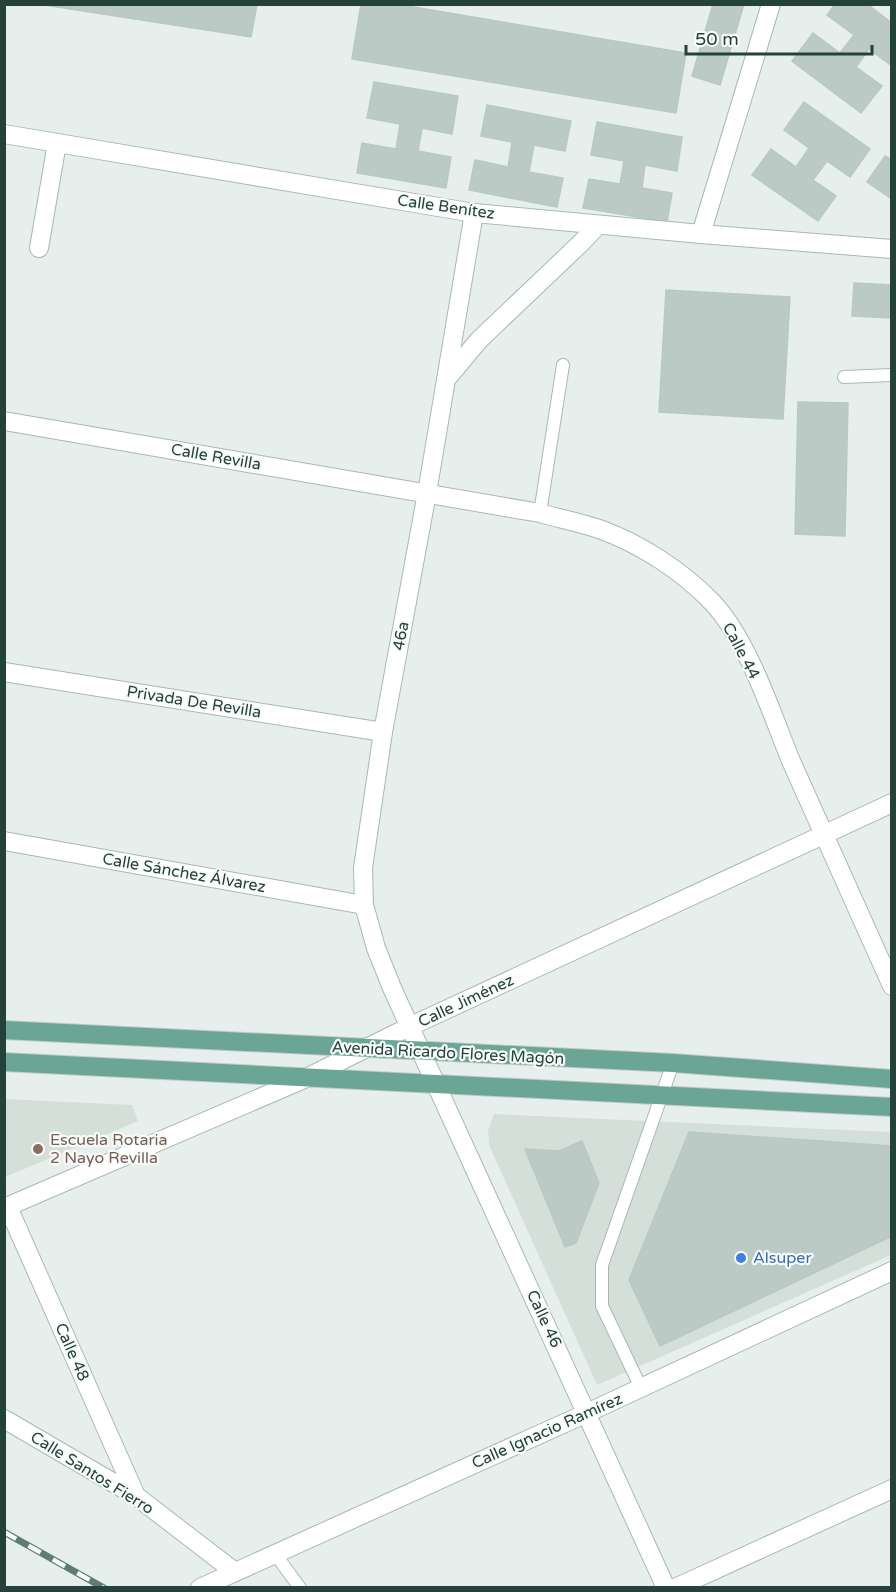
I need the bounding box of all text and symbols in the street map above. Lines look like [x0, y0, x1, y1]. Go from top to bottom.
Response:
scale bar [686, 18, 872, 56]
text: 50 m [695, 28, 739, 50]
street label: Calle Benítez [396, 190, 496, 224]
street label: Calle Revilla [169, 439, 263, 475]
street label: Calle 44 [718, 619, 764, 683]
street label: 46a [388, 620, 414, 652]
street label: Privada De Revilla [125, 681, 263, 723]
street label: Calle Sánchez Álvarez [101, 849, 267, 897]
street label: Calle Jiménez [415, 970, 517, 1032]
street label: Avenida Ricardo Flores Magón [331, 1037, 565, 1069]
place label: Escuela Rotaria 2 Nayo Revilla [50, 1130, 168, 1168]
marker: Escuela Rotaria 2 Nayo Revilla [31, 1142, 45, 1156]
place label: Alsuper [753, 1248, 812, 1268]
marker: Alsuper [734, 1251, 748, 1265]
street label: Calle 46 [522, 1287, 566, 1351]
street label: Calle 48 [50, 1320, 94, 1384]
street label: Calle Ignacio Ramírez [469, 1389, 625, 1473]
street label: Calle Santos Fierro [27, 1427, 157, 1519]

